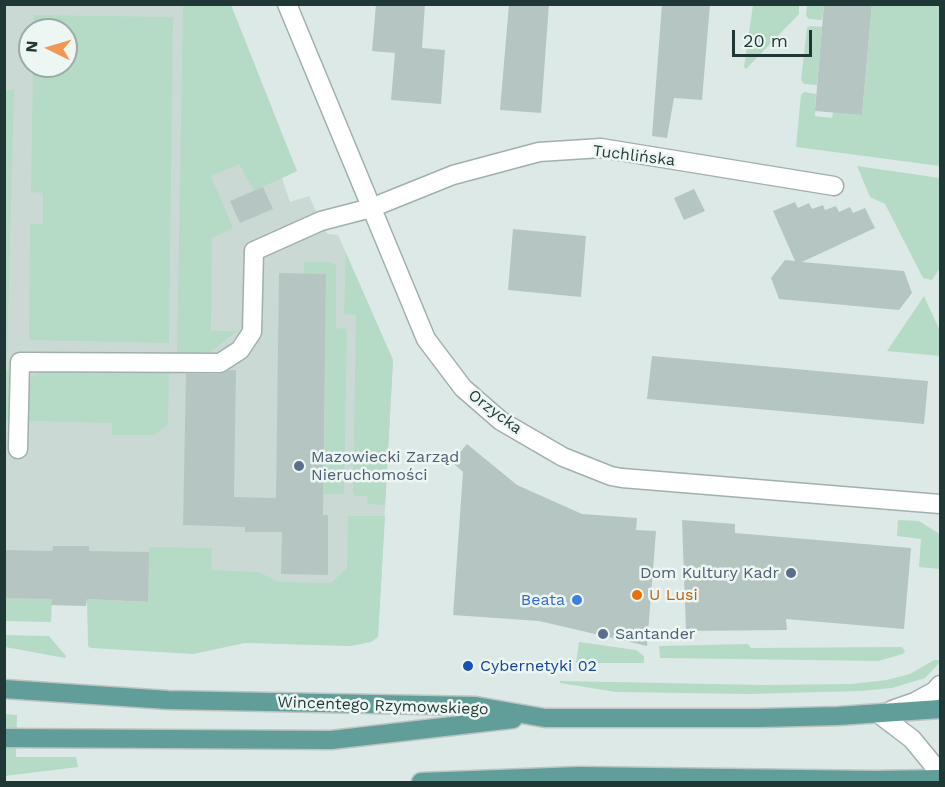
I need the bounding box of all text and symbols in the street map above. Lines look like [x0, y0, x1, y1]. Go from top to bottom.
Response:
north arrow [18, 18, 78, 78]
scale bar [735, 18, 814, 56]
text: 20 m [743, 30, 788, 51]
text: N [22, 40, 42, 53]
street label: Tuchlińska [592, 141, 676, 171]
street label: Orzycka [464, 386, 526, 438]
place label: Mazowiecki Zarząd Nieruchomości [311, 447, 459, 485]
marker: Mazowiecki Zarząd Nieruchomości [292, 459, 306, 473]
place label: Dom Kultury Kadr [640, 563, 779, 583]
marker: Dom Kultury Kadr [784, 566, 798, 580]
place label: U Lusi [649, 585, 698, 605]
marker: U Lusi [630, 588, 644, 602]
place label: Beata [521, 590, 565, 610]
marker: Beata [570, 593, 584, 607]
place label: Santander [615, 624, 695, 644]
marker: Santander [596, 627, 610, 641]
place label: Cybernetyki 02 [480, 656, 597, 676]
marker: Cybernetyki 02 [461, 659, 475, 673]
street label: Wincentego Rzymowskiego [277, 693, 489, 719]

